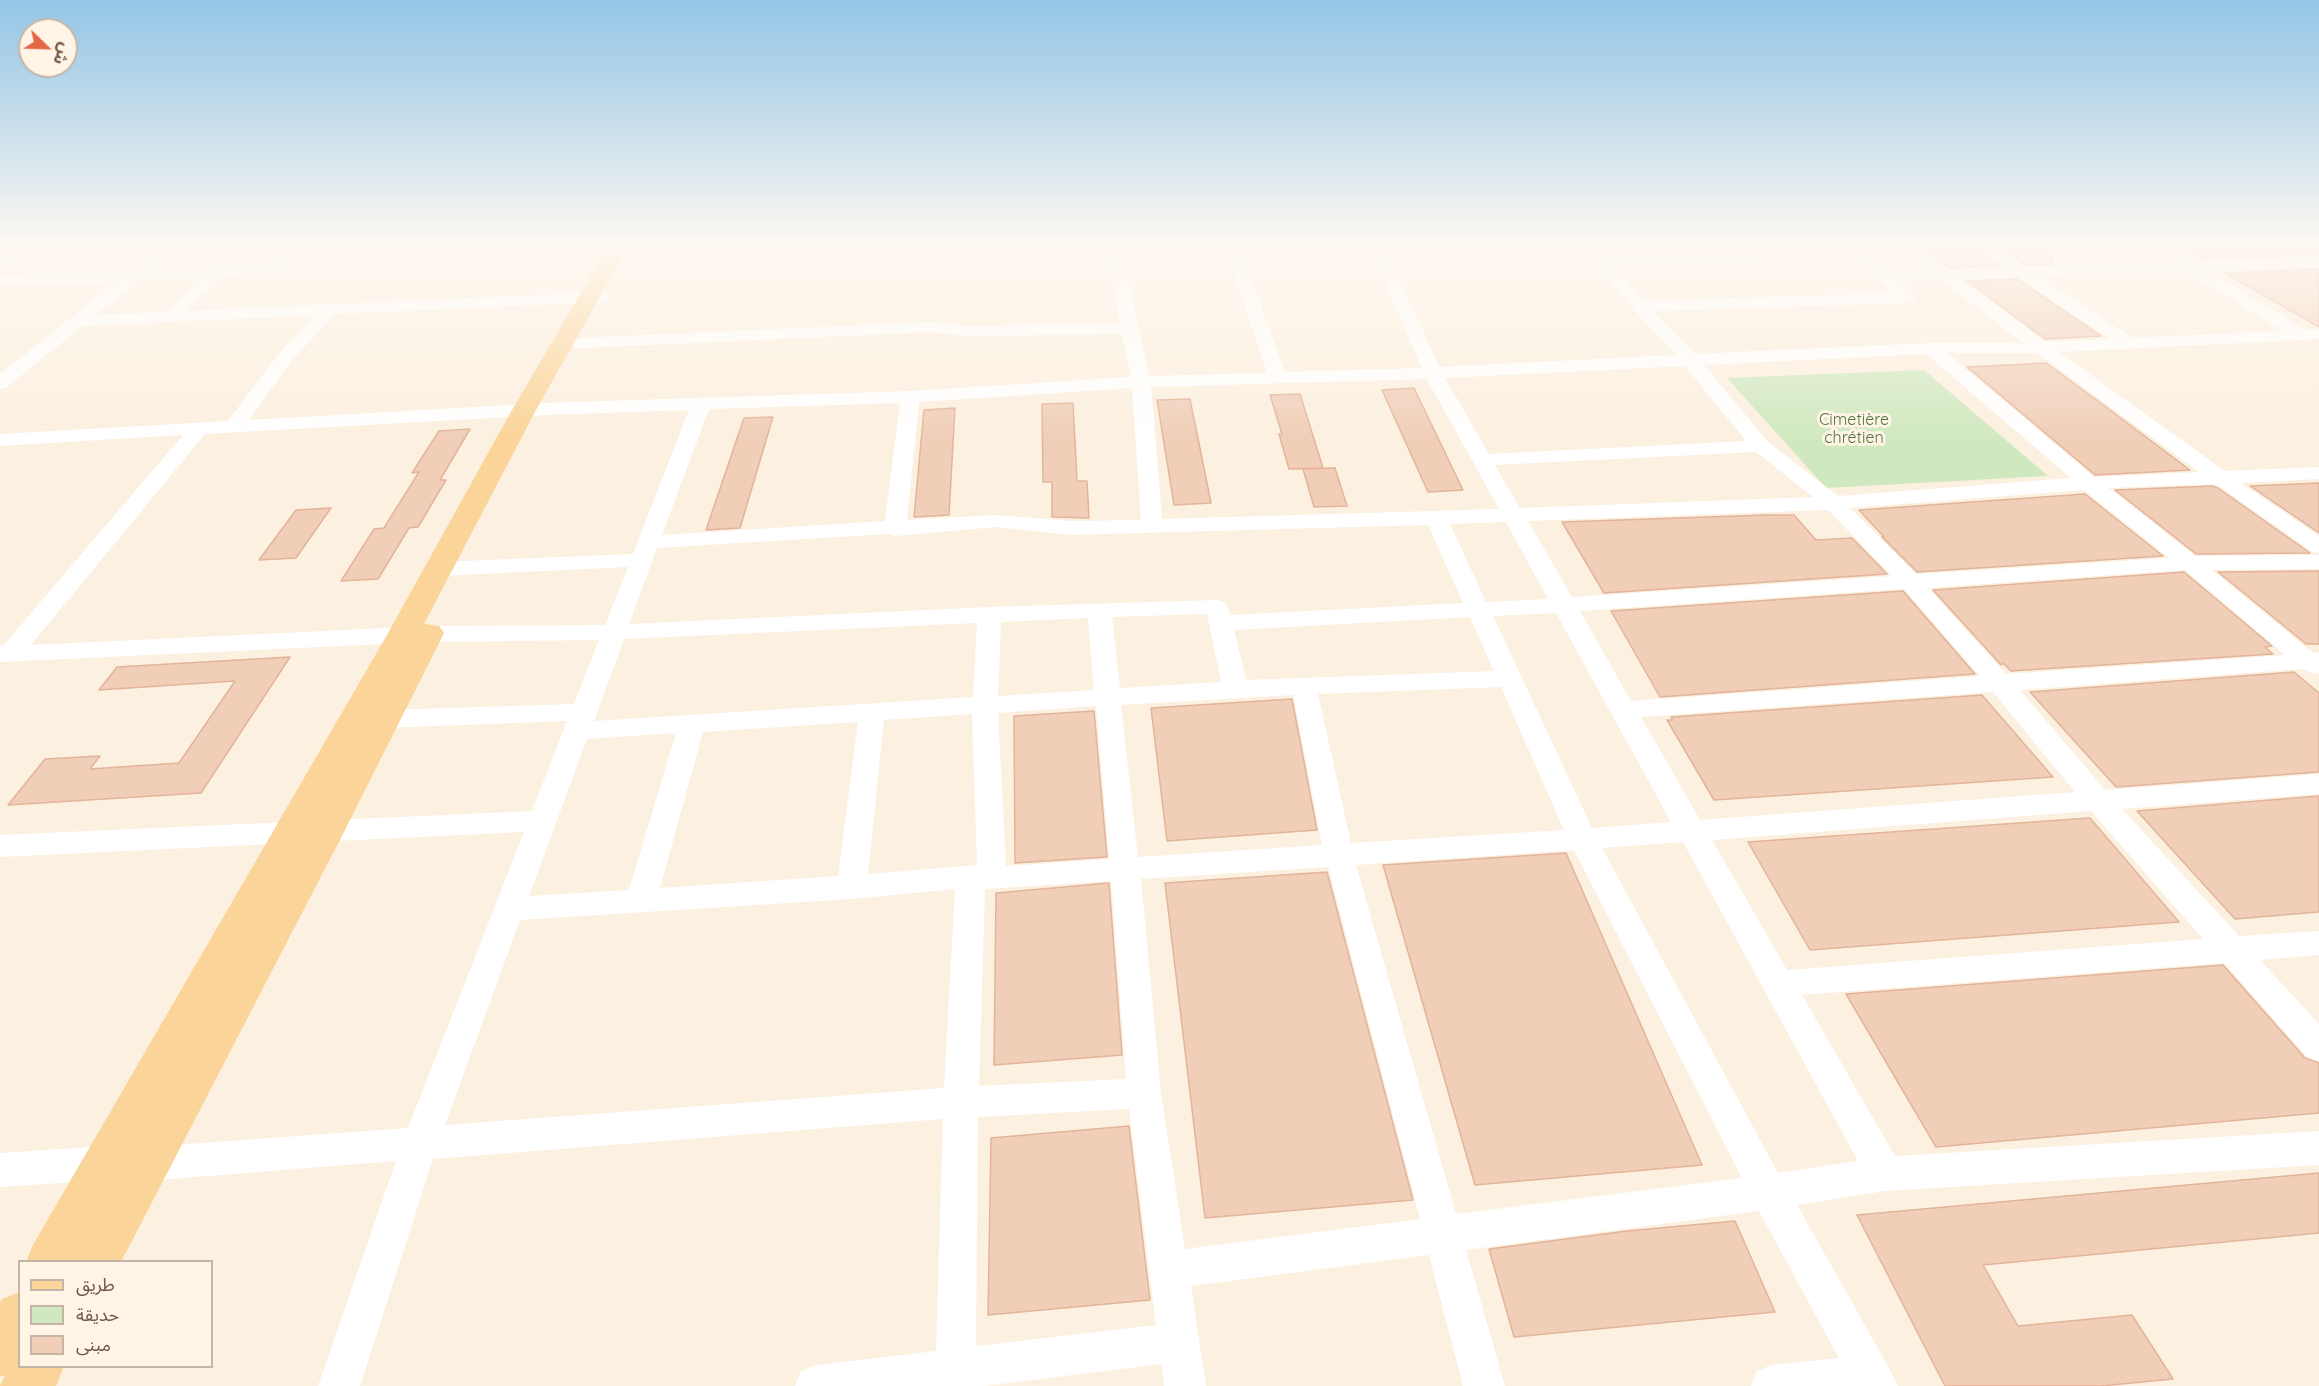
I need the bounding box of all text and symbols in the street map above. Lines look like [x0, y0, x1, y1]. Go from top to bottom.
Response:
north arrow [18, 18, 78, 78]
text: ش [49, 40, 76, 68]
park label: Cimetière chrétien [1819, 410, 1889, 448]
legend [18, 1260, 213, 1368]
text: طريق [76, 1273, 115, 1296]
text: حديقة [76, 1303, 119, 1326]
text: مبنى [76, 1333, 111, 1356]

